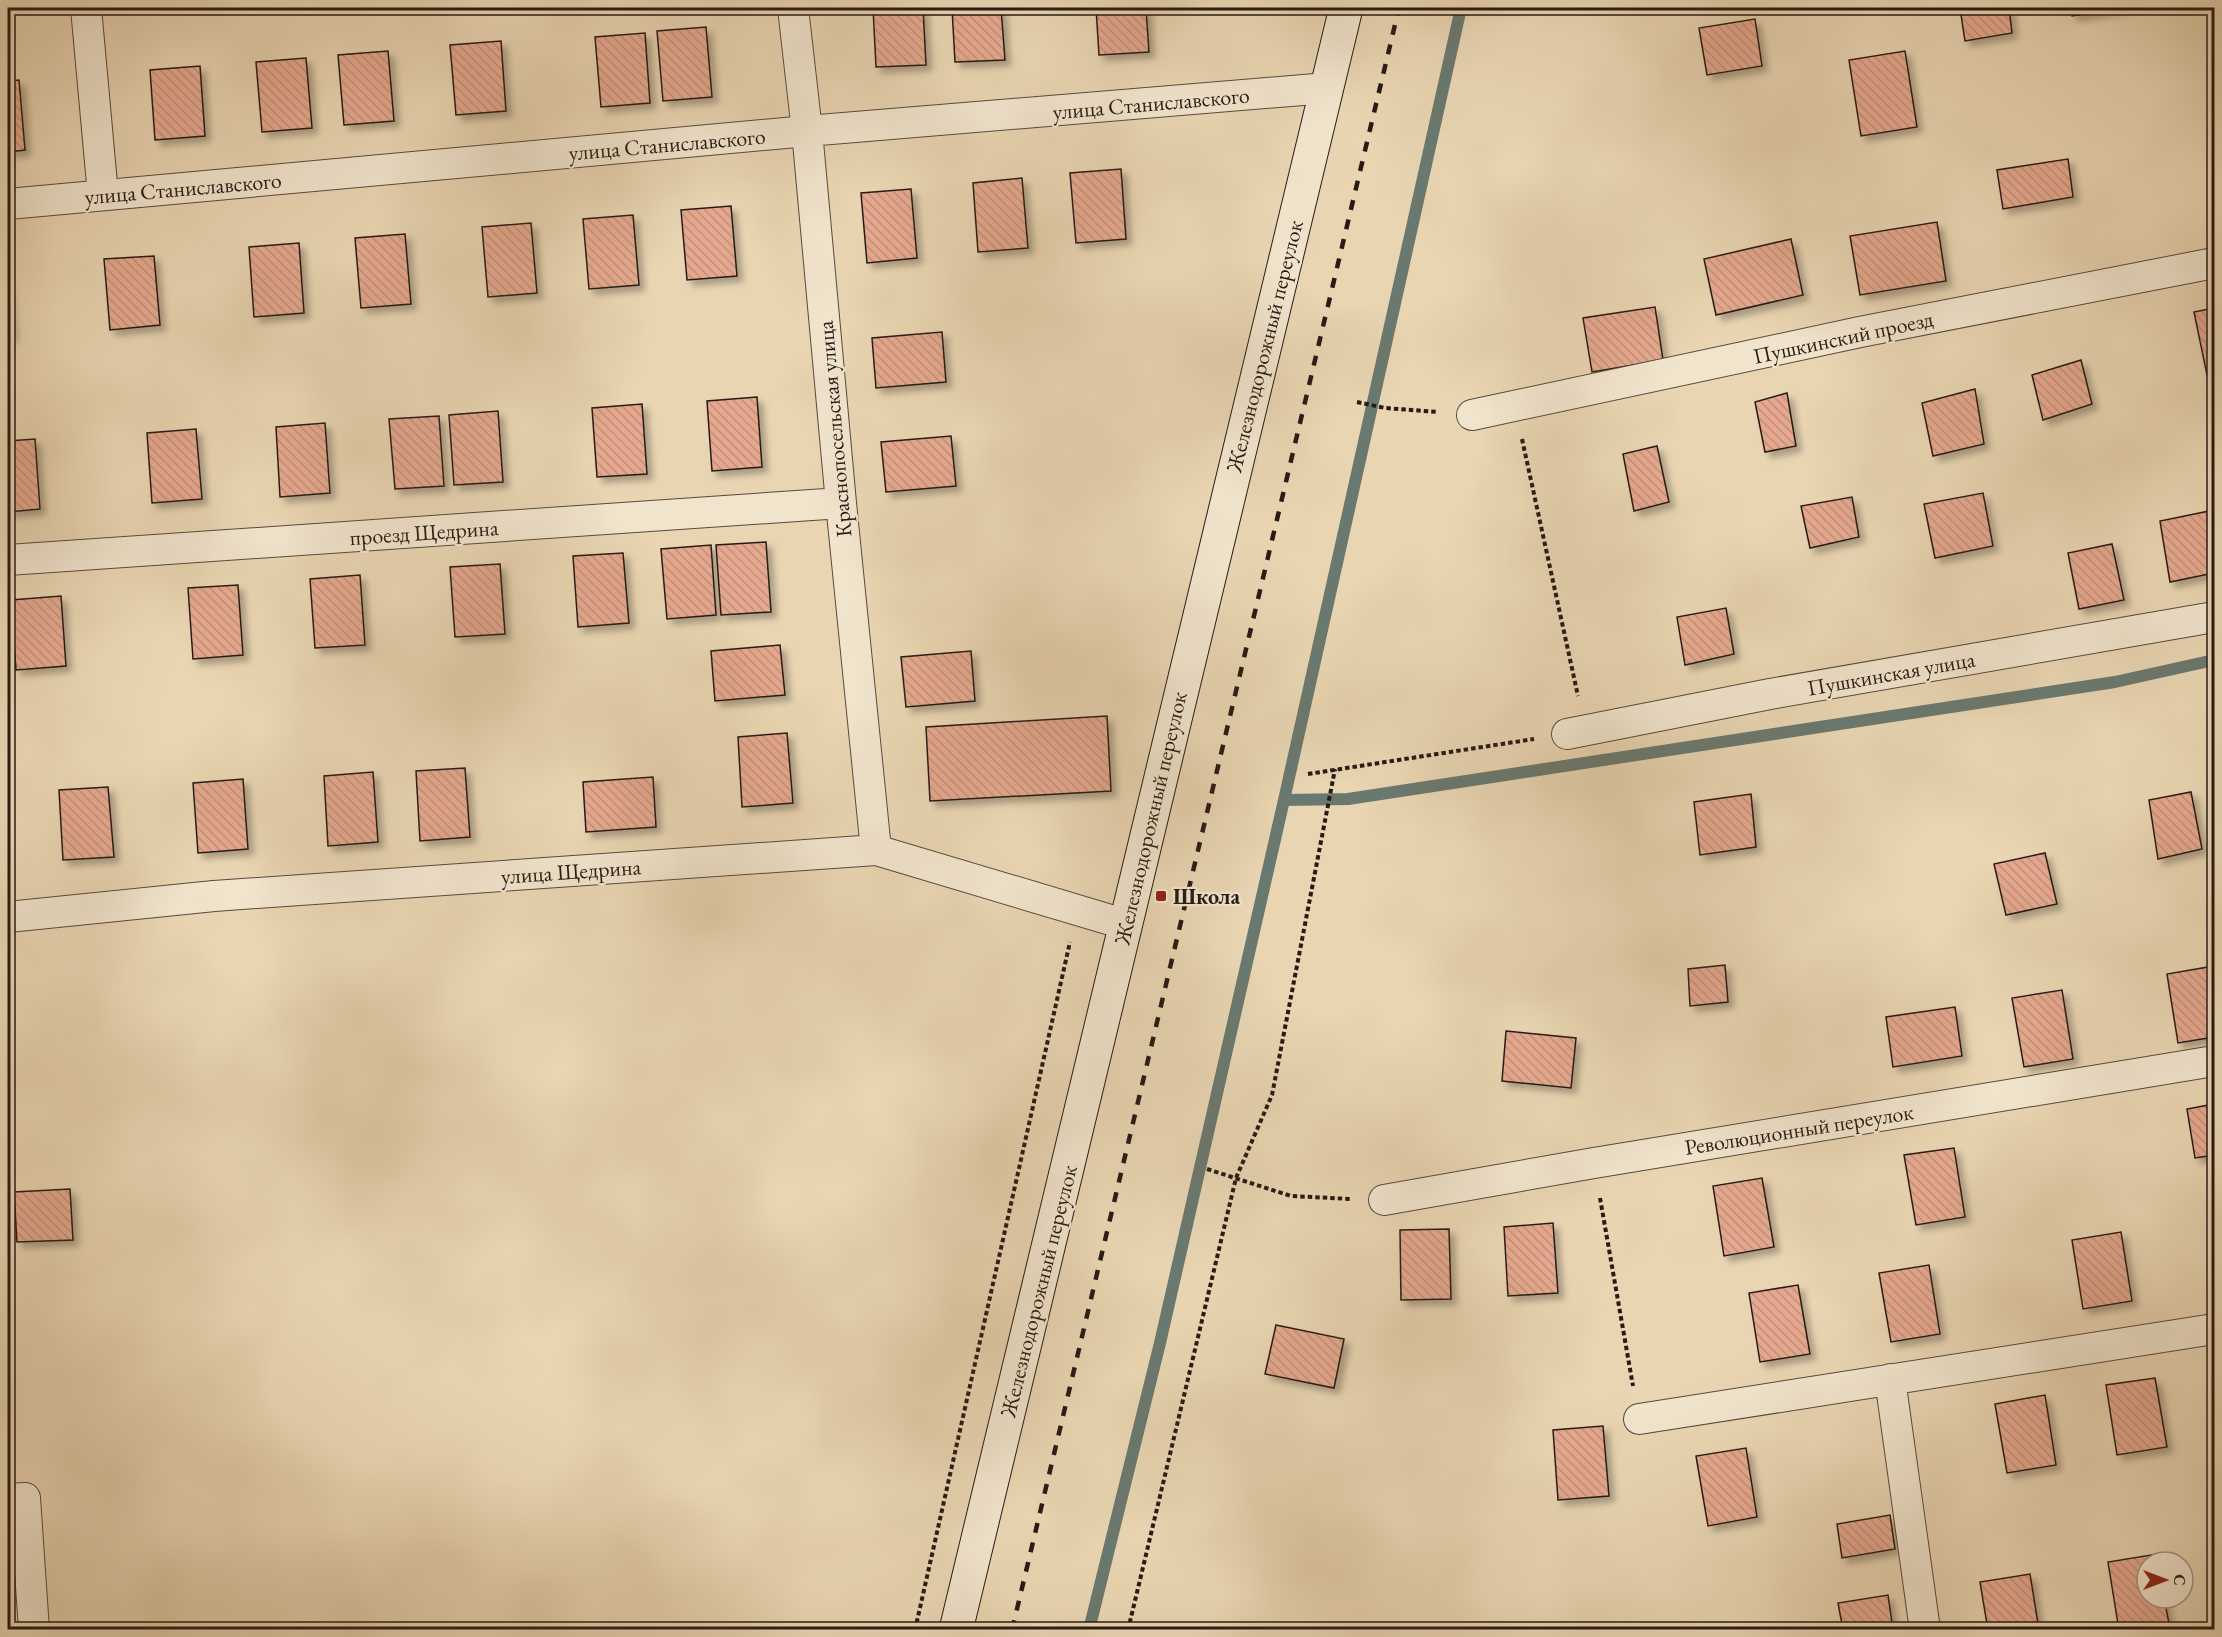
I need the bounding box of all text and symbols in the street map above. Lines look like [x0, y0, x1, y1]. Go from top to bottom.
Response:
street label: улица Станиславского [1051, 80, 1251, 127]
street label: улица Станиславского [567, 121, 767, 168]
street label: улица Станиславского [83, 165, 283, 212]
street label: Железнодорожный переулок [1219, 217, 1310, 476]
street label: Пушкинский проезд [1750, 304, 1936, 371]
street label: Краснопосельская улица [811, 319, 858, 538]
street label: проезд Щедрина [349, 513, 500, 552]
street label: Пушкинская улица [1805, 644, 1977, 703]
street label: Железнодорожный переулок [1107, 688, 1194, 948]
street label: улица Щедрина [500, 852, 642, 891]
place label: Школа [1173, 882, 1241, 911]
marker: Школа [1154, 889, 1168, 903]
street label: Революционный переулок [1683, 1097, 1916, 1162]
street label: Железнодорожный переулок [993, 1162, 1084, 1421]
north arrow [2135, 1550, 2195, 1610]
text: С [2169, 1574, 2190, 1586]

